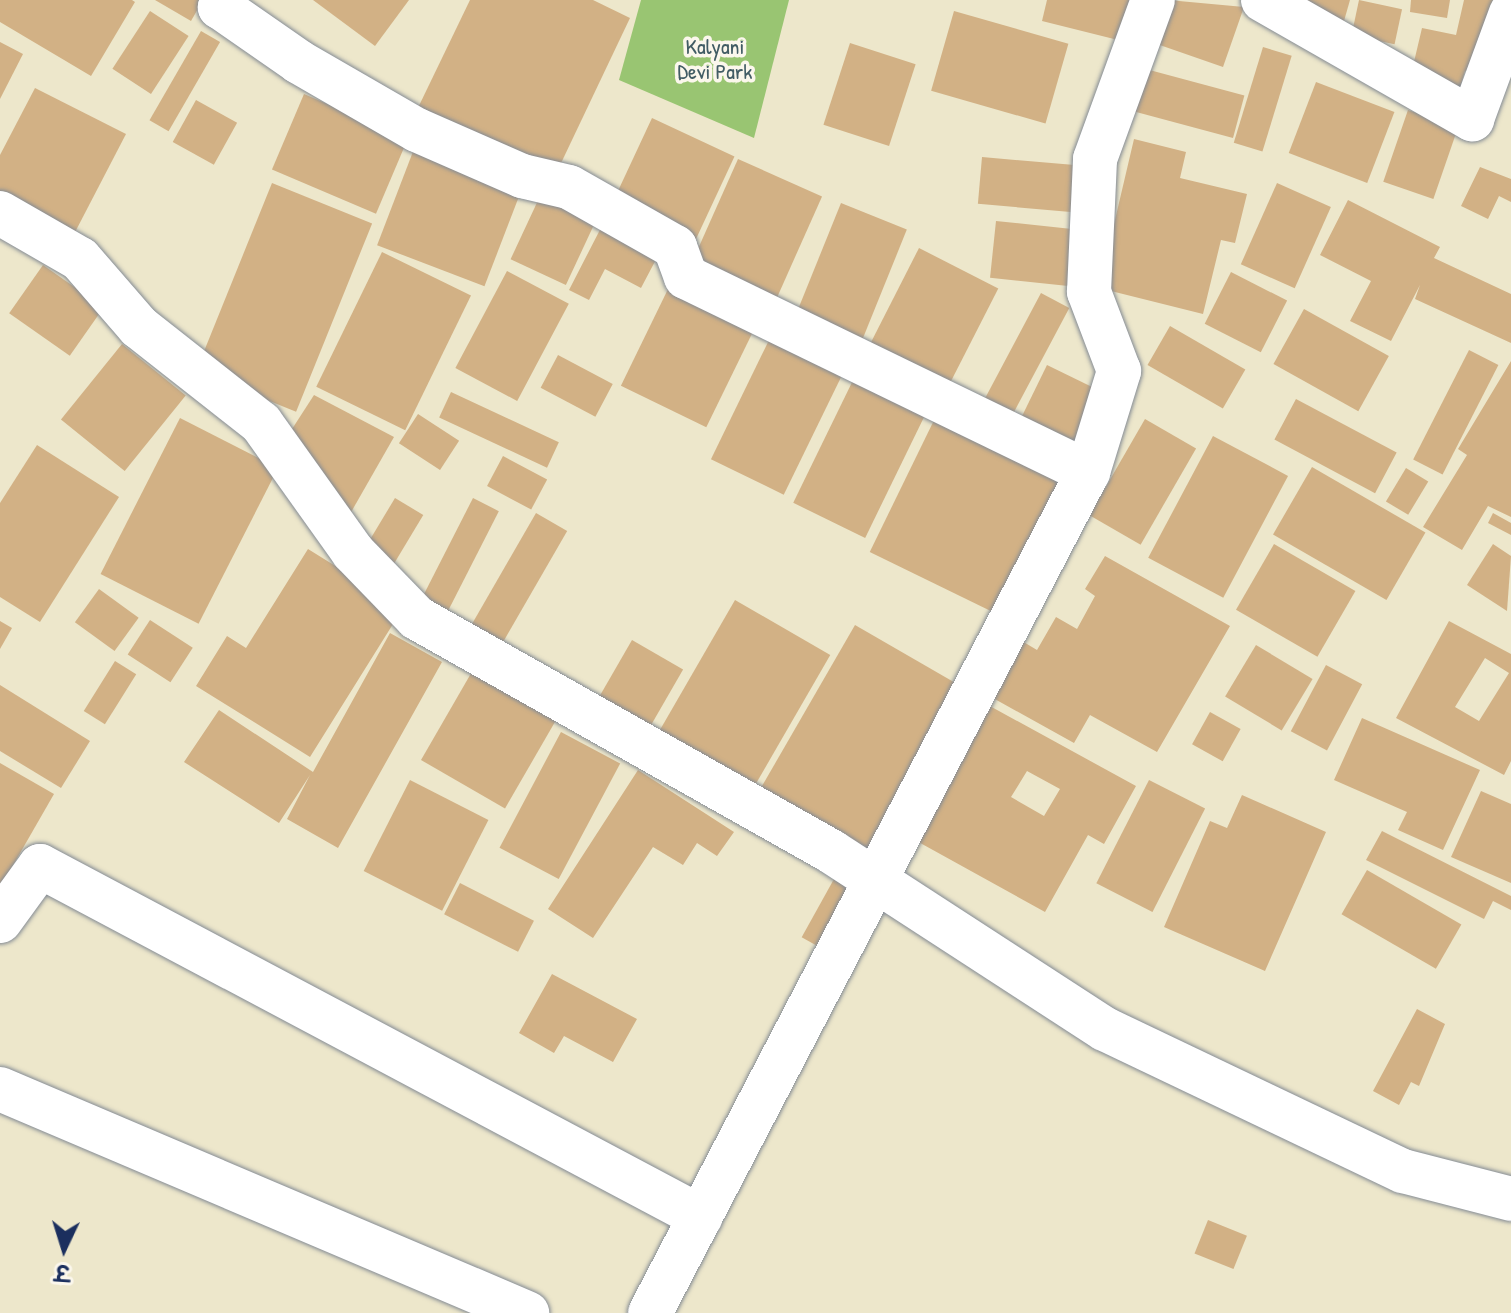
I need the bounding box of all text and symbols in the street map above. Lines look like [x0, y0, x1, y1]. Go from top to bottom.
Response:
park label: Kalyani Devi Park [678, 33, 752, 84]
north arrow [24, 1209, 104, 1289]
text: उ [54, 1257, 71, 1288]

